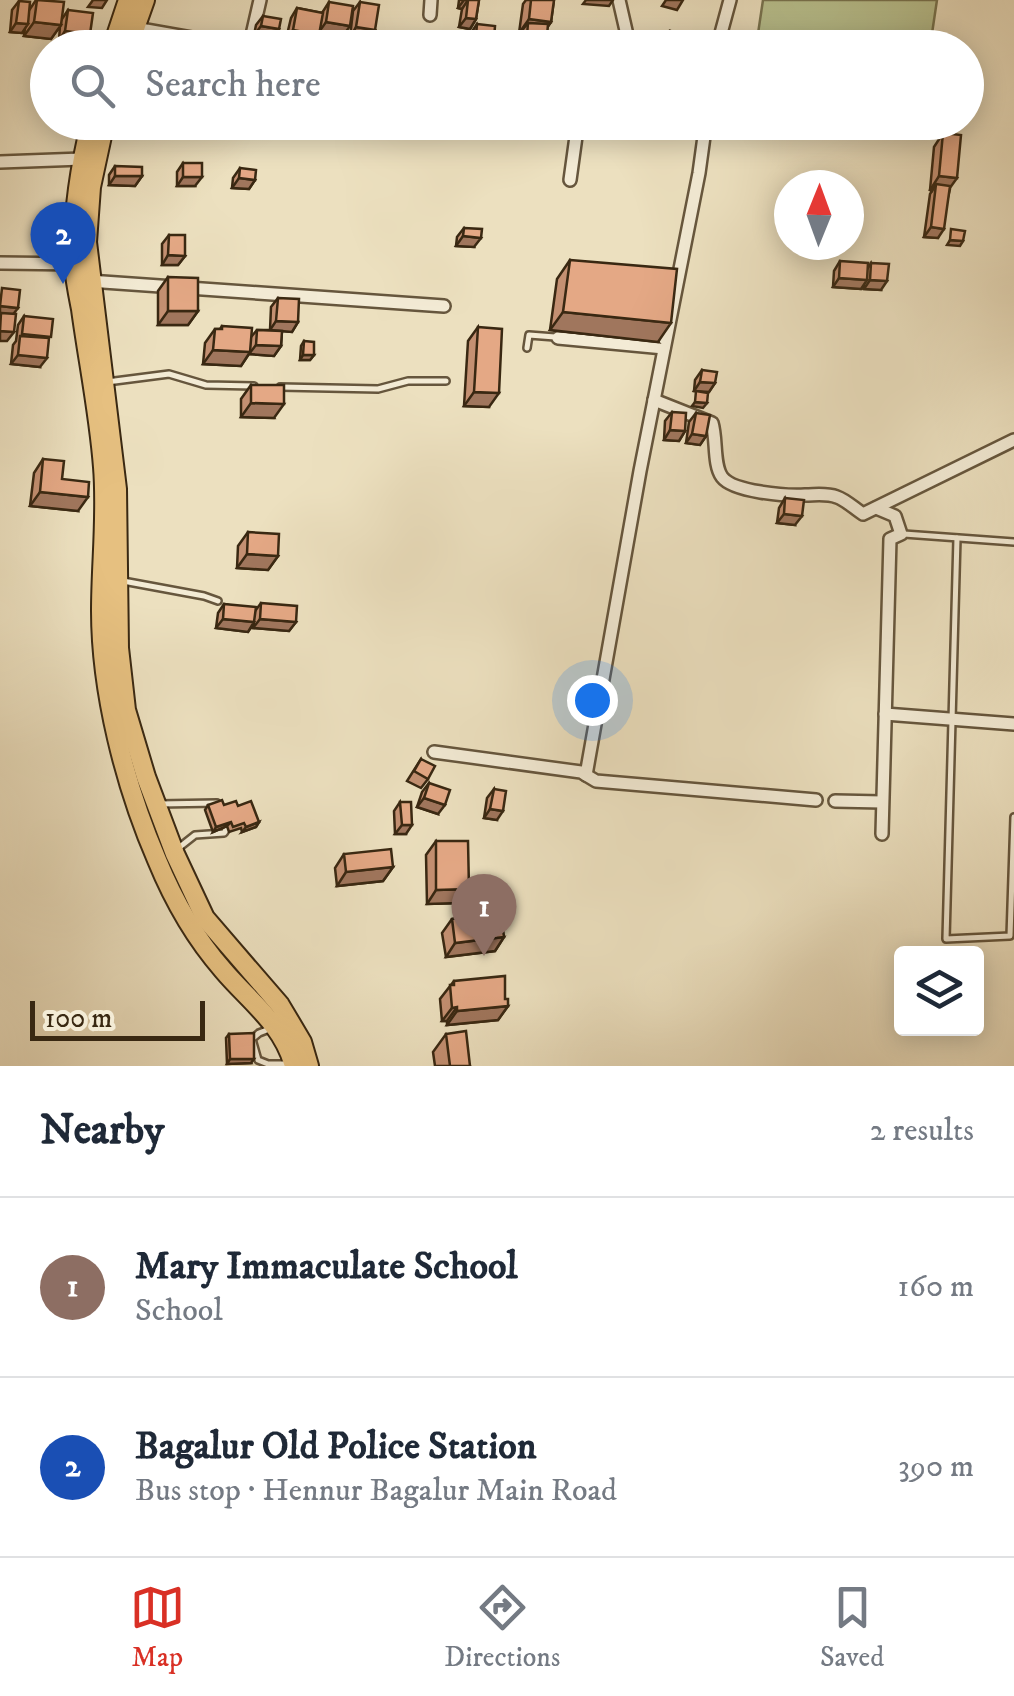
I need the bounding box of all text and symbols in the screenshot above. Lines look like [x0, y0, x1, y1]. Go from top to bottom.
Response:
search box [30, 30, 984, 140]
icon: search [65, 58, 120, 113]
text: Search here [145, 61, 321, 109]
north arrow [774, 170, 864, 260]
pin: 2 [30, 202, 96, 284]
your location [567, 675, 618, 726]
pin: 1 [452, 874, 516, 956]
map controls [894, 946, 984, 1036]
button: layers [894, 946, 984, 1036]
scale bar [30, 996, 205, 1040]
text: 100 m [45, 1001, 112, 1036]
text: Nearby [40, 1105, 164, 1157]
text: 2 results [870, 1111, 974, 1151]
text: Mary Immaculate School [135, 1243, 518, 1291]
text: 1 [67, 1267, 78, 1307]
text: 160 m [898, 1267, 974, 1307]
text: School [135, 1291, 223, 1331]
text: Bagalur Old Police Station [135, 1423, 537, 1471]
text: 2 [65, 1447, 80, 1487]
text: 390 m [898, 1447, 974, 1487]
text: Bus stop · Hennur Bagalur Main Road [135, 1471, 617, 1511]
tab: Map [130, 1580, 185, 1675]
tab: Directions [444, 1580, 560, 1675]
tab: Saved [820, 1580, 884, 1675]

